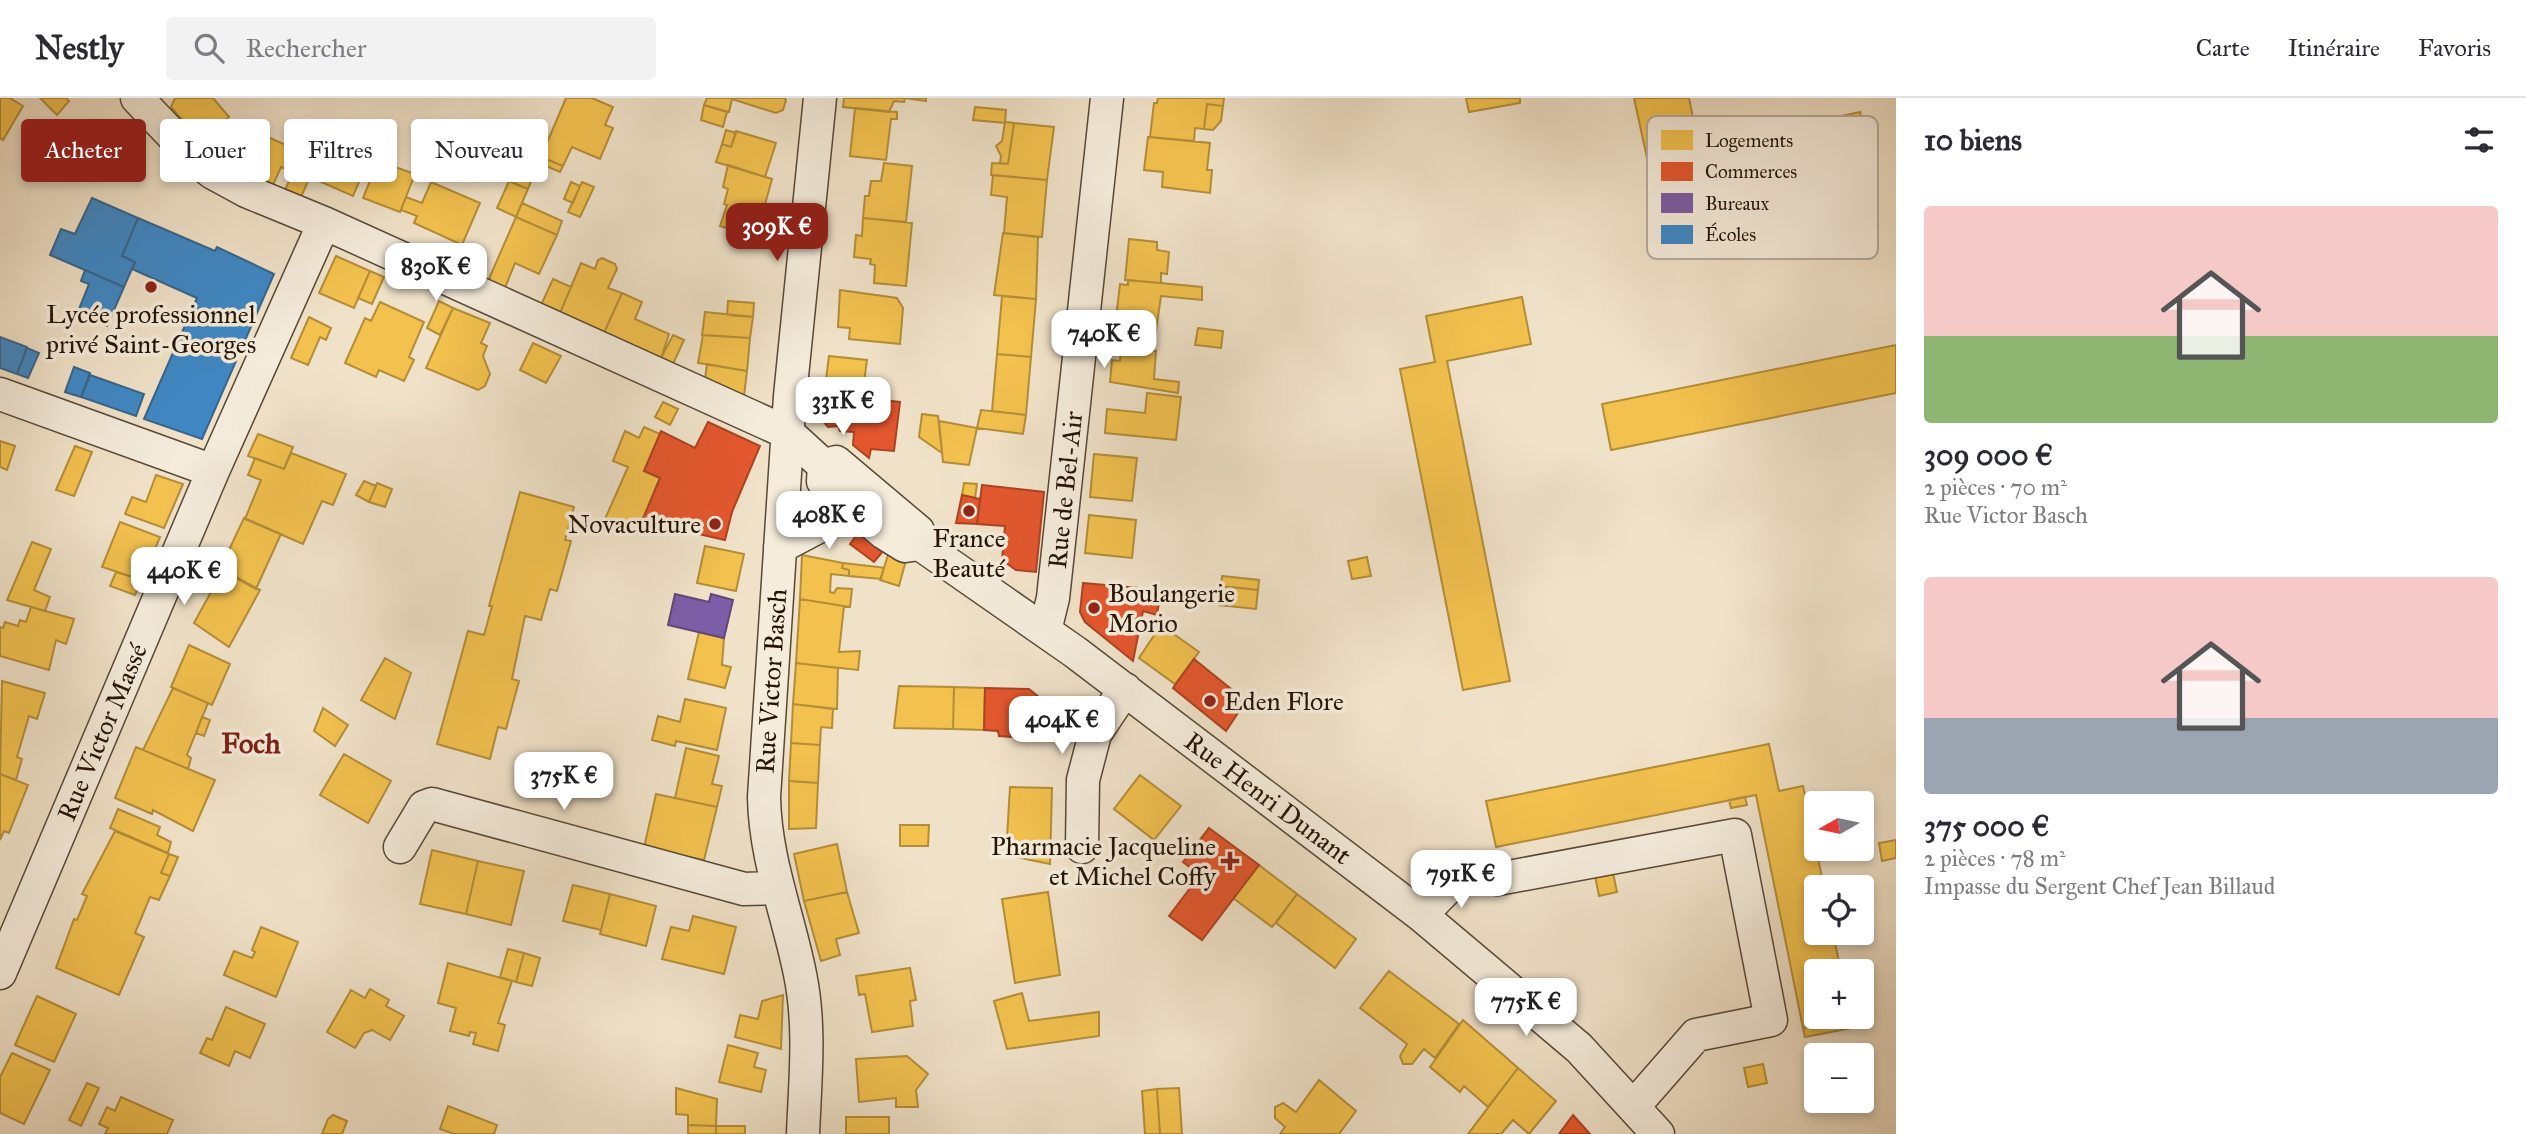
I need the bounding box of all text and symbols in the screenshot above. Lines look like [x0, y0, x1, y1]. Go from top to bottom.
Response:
search box [166, 17, 656, 80]
text: Nestly [35, 28, 124, 68]
icon: search [190, 29, 228, 67]
text: Rechercher [246, 32, 367, 64]
text: Carte [2196, 33, 2250, 63]
text: Itinéraire [2288, 33, 2380, 63]
text: Favoris [2418, 33, 2491, 63]
legend [1647, 116, 1878, 259]
chip: Acheter [21, 119, 146, 182]
chip: Louer [160, 119, 270, 182]
chip: Filtres [284, 119, 397, 182]
chip: Nouveau [411, 119, 548, 182]
icon: filters [2460, 121, 2498, 159]
text: 10 biens [1924, 122, 2022, 158]
text: Logements [1705, 129, 1793, 153]
text: Commerces [1705, 160, 1797, 183]
text: Bureaux [1705, 192, 1770, 215]
pin: 309K € [720, 204, 834, 263]
text: 309K € [742, 212, 812, 240]
text: Écoles [1705, 222, 1756, 246]
pin: 830K € [379, 244, 493, 303]
text: 830K € [401, 252, 471, 280]
icon: home [2148, 252, 2274, 378]
marker: Lycée professionnel privé Saint-Georges [143, 279, 159, 295]
place label: Lycée professionnel privé Saint-Georges [45, 298, 256, 360]
pin: 740K € [1047, 310, 1161, 370]
text: 740K € [1067, 319, 1141, 347]
pin: 331K € [786, 378, 900, 437]
text: 331K € [812, 386, 874, 414]
street label: Rue de Bel-Air [1041, 410, 1089, 570]
text: 309 000 € [1924, 437, 2053, 473]
text: 2 pièces · 70 m² [1924, 473, 2067, 501]
pin: 408K € [772, 491, 886, 551]
text: 408K € [792, 500, 866, 528]
text: Rue Victor Basch [1924, 501, 2088, 529]
marker: France Beauté [961, 503, 977, 519]
place label: Novaculture [568, 508, 701, 540]
marker: Novaculture [707, 516, 723, 532]
place label: France Beauté [933, 522, 1006, 584]
pin: 440K € [127, 547, 241, 607]
text: 440K € [147, 556, 221, 584]
place label: Boulangerie Morio [1108, 577, 1235, 639]
street label: Rue Victor Basch [749, 587, 793, 775]
marker: Boulangerie Morio [1086, 600, 1102, 616]
icon: home [2148, 623, 2274, 749]
street label: Rue Victor Massé [50, 638, 154, 826]
place label: Eden Flore [1224, 685, 1344, 717]
marker: Eden Flore [1202, 693, 1218, 709]
pin: 404K € [1005, 696, 1119, 756]
text: 404K € [1025, 705, 1099, 733]
street label: Rue Henri Dunant [1178, 725, 1358, 871]
district label: Foch [221, 726, 281, 761]
pin: 375K € [507, 752, 621, 812]
text: 375K € [530, 761, 598, 789]
north arrow [1804, 791, 1874, 861]
map controls [1804, 791, 1874, 1113]
text: 375 000 € [1924, 808, 2049, 844]
place label: Pharmacie Jacqueline et Michel Coffy [991, 830, 1217, 892]
text: 2 pièces · 78 m² [1924, 844, 2066, 872]
pin: 791K € [1404, 850, 1518, 910]
marker: Pharmacie Jacqueline et Michel Coffy [1222, 853, 1238, 869]
text: 791K € [1427, 859, 1495, 887]
text: Impasse du Sergent Chef Jean Billaud [1924, 872, 2275, 900]
button: locate [1804, 875, 1874, 945]
button: + [1804, 959, 1874, 1029]
pin: 775K € [1469, 978, 1583, 1038]
text: 775K € [1491, 987, 1561, 1015]
button: − [1804, 1043, 1874, 1113]

